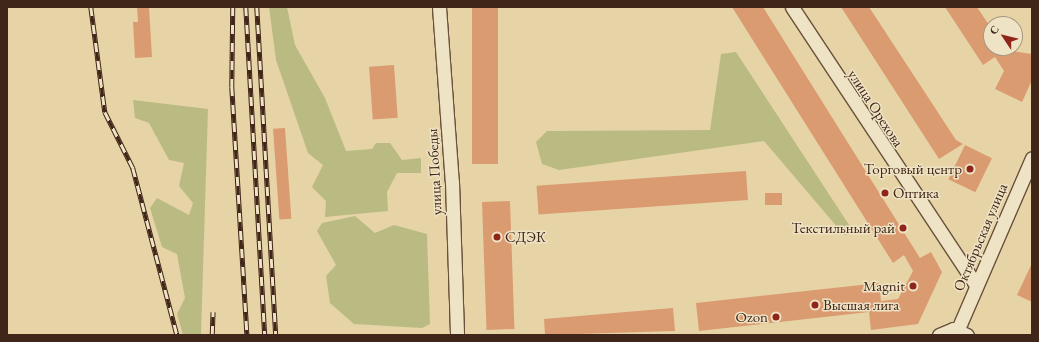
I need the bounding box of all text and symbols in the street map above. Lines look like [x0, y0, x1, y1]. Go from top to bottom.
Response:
north arrow [983, 16, 1023, 56]
text: С [986, 22, 1002, 37]
street label: улица Орехова [844, 66, 908, 150]
street label: улица Победы [423, 128, 445, 216]
place label: Торговый центр [864, 160, 962, 178]
marker: Торговый центр [965, 164, 975, 174]
street label: Октябрьская улица [949, 180, 1011, 294]
place label: Оптика [893, 184, 939, 202]
marker: Оптика [880, 188, 890, 198]
place label: Текстильный рай [791, 219, 895, 237]
marker: Текстильный рай [898, 223, 908, 233]
place label: СДЭК [505, 228, 546, 246]
marker: СДЭК [492, 232, 502, 242]
place label: Magnit [863, 277, 905, 295]
marker: Magnit [908, 281, 918, 291]
place label: Высшая лига [823, 296, 899, 314]
marker: Высшая лига [810, 300, 820, 310]
place label: Ozon [736, 308, 768, 326]
marker: Ozon [771, 312, 781, 322]

